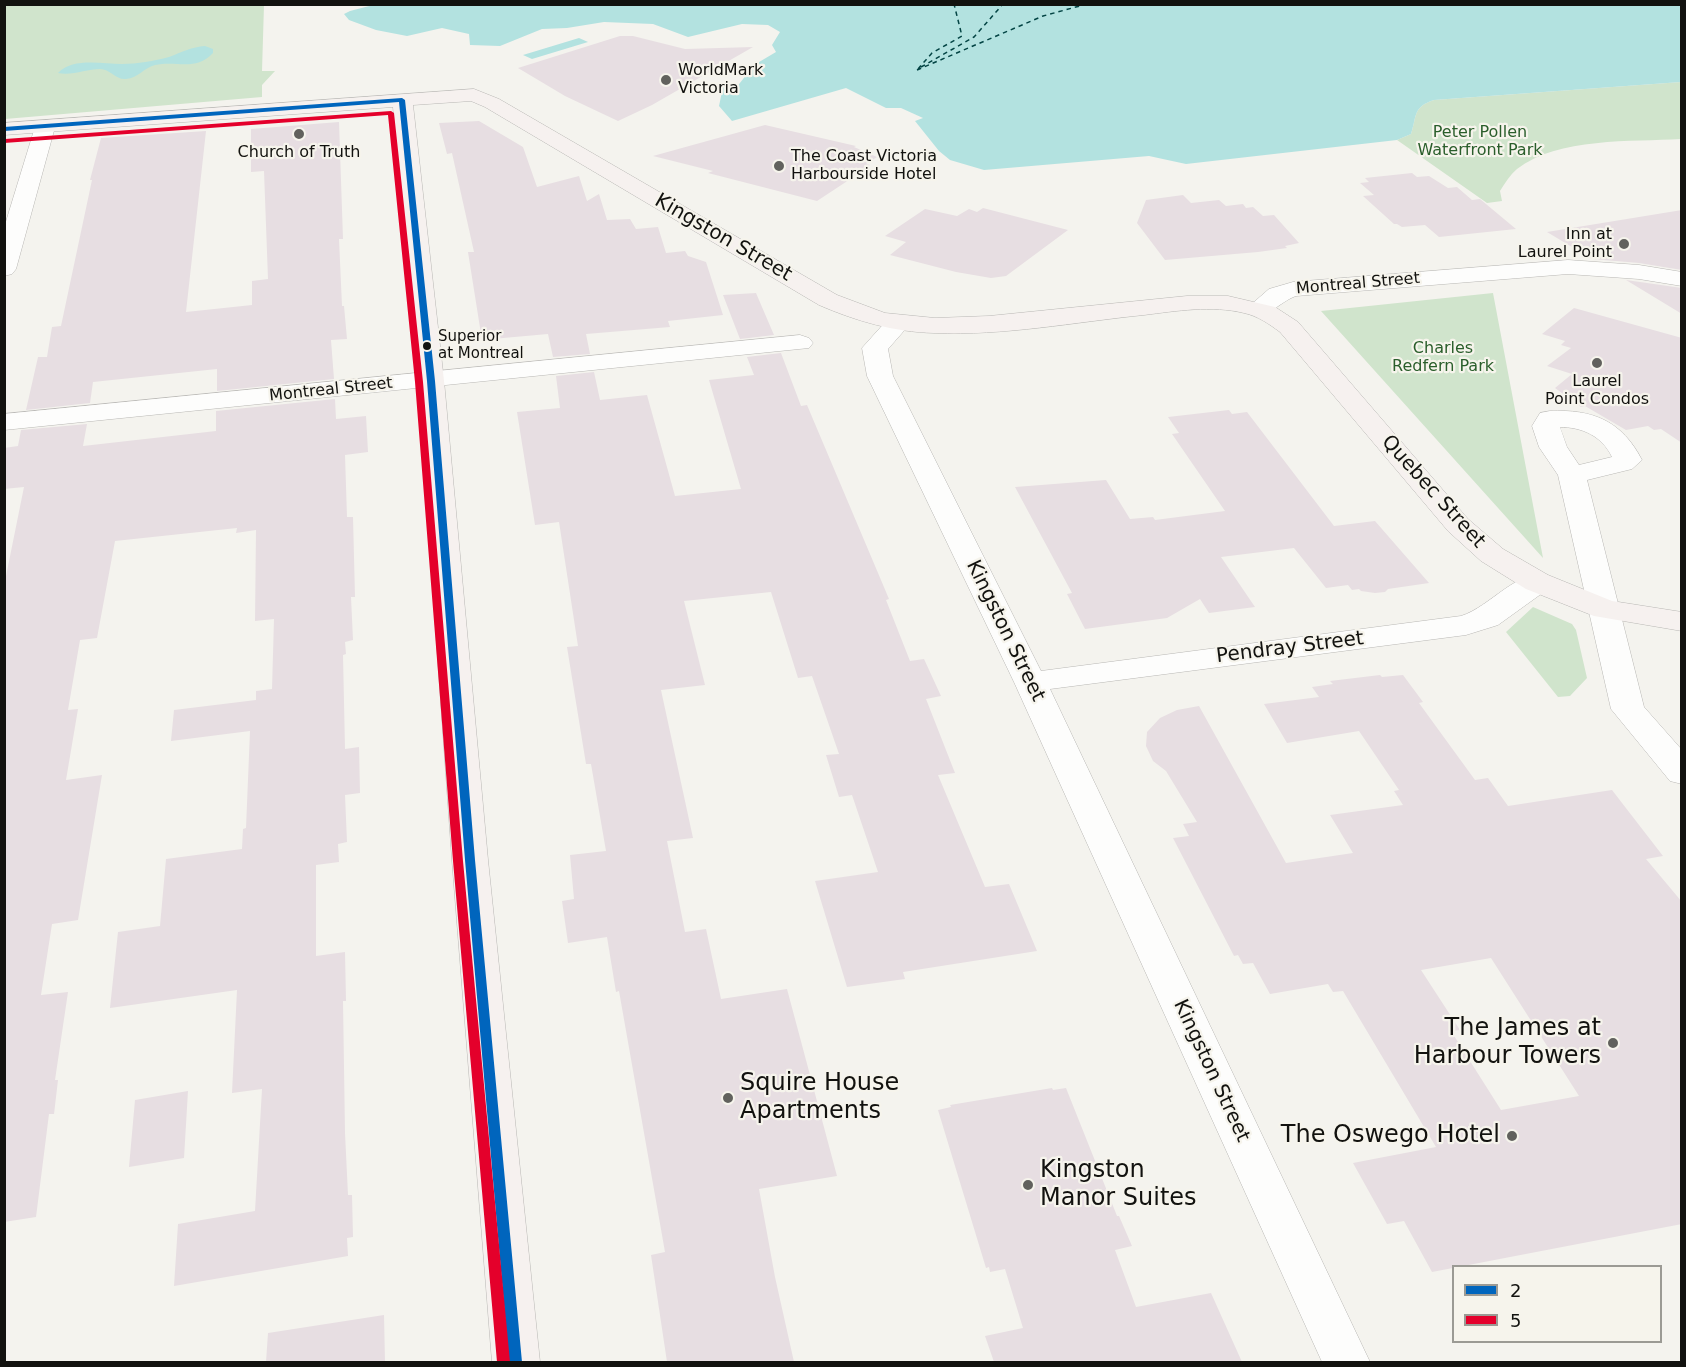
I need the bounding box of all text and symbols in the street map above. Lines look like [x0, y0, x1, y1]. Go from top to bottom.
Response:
place label: WorldMark Victoria [678, 61, 763, 99]
marker: WorldMark Victoria [659, 73, 673, 87]
park label: Peter Pollen Waterfront Park [1417, 123, 1543, 161]
marker: Church of Truth [292, 127, 306, 141]
place label: Church of Truth [238, 143, 360, 163]
place label: The Coast Victoria Harbourside Hotel [791, 147, 937, 185]
marker: The Coast Victoria Harbourside Hotel [772, 159, 786, 173]
street label: Kingston Street [650, 189, 796, 287]
place label: Inn at Laurel Point [1518, 225, 1612, 263]
marker: Inn at Laurel Point [1617, 237, 1631, 251]
street label: Montreal Street [1295, 269, 1421, 299]
place label: Superior at Montreal [438, 328, 524, 363]
park label: Charles Redfern Park [1392, 339, 1494, 377]
marker: Superior at Montreal [421, 340, 433, 352]
marker: Laurel Point Condos [1590, 356, 1604, 370]
place label: Laurel Point Condos [1545, 372, 1649, 410]
street label: Montreal Street [268, 374, 394, 406]
street label: Quebec Street [1376, 431, 1490, 553]
street label: Kingston Street [960, 556, 1050, 706]
street label: Pendray Street [1215, 627, 1365, 669]
street label: Kingston Street [1168, 996, 1254, 1146]
place label: The James at Harbour Towers [1414, 1015, 1601, 1071]
marker: The James at Harbour Towers [1606, 1036, 1620, 1050]
place label: Squire House Apartments [740, 1070, 899, 1126]
marker: Squire House Apartments [721, 1091, 735, 1105]
place label: The Oswego Hotel [1281, 1122, 1500, 1150]
marker: The Oswego Hotel [1505, 1129, 1519, 1143]
place label: Kingston Manor Suites [1040, 1157, 1197, 1213]
marker: Kingston Manor Suites [1021, 1178, 1035, 1192]
legend [1452, 1265, 1662, 1343]
text: 2 [1510, 1280, 1521, 1301]
text: 5 [1510, 1310, 1521, 1331]

